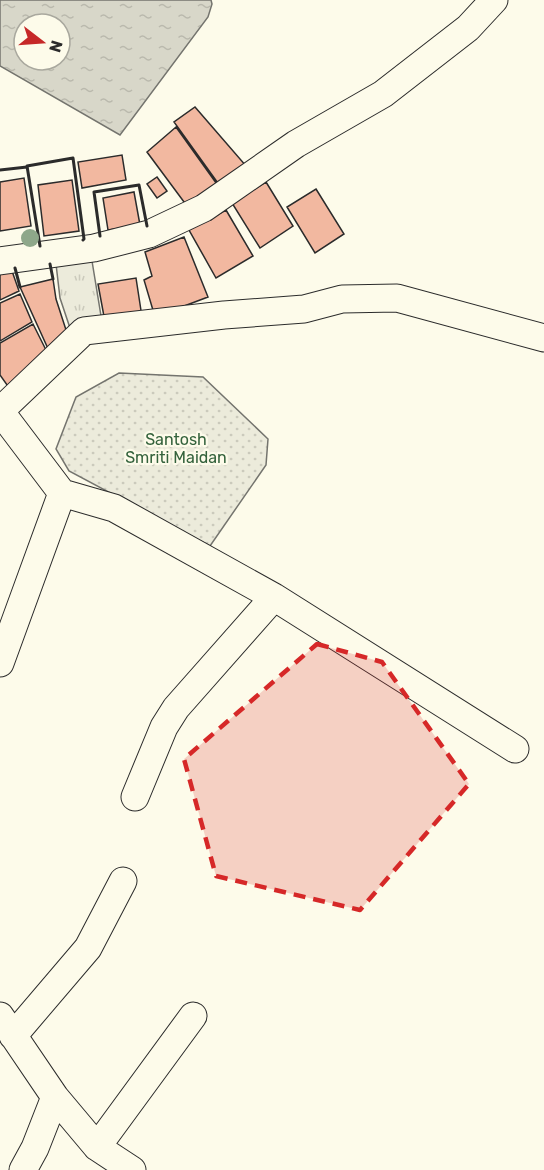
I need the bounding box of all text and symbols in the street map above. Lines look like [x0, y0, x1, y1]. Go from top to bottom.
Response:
north arrow [12, 12, 72, 72]
text: N [45, 38, 67, 55]
park label: Santosh Smriti Maidan [125, 430, 227, 467]

